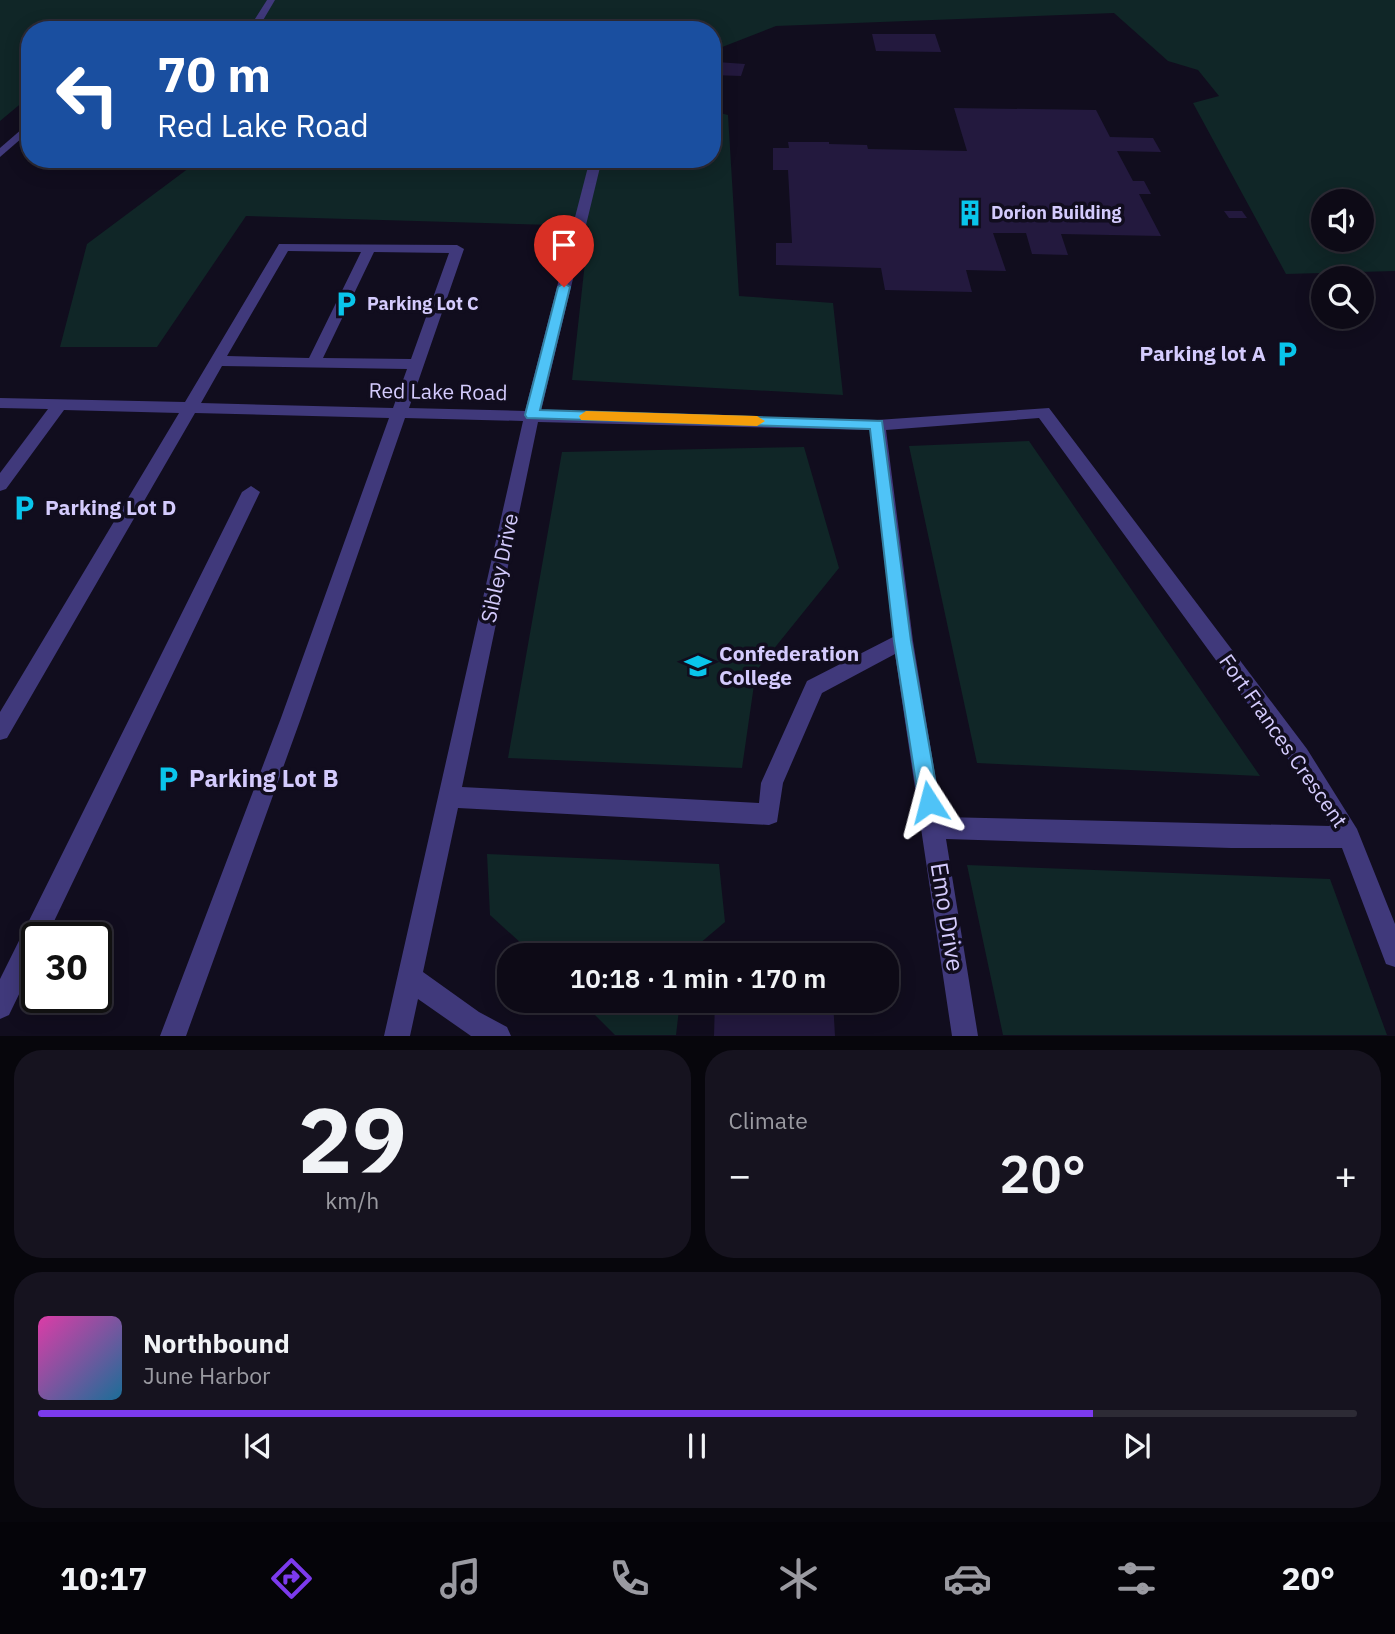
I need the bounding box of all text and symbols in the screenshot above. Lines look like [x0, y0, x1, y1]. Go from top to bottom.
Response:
text: 70 m [157, 42, 271, 105]
icon: left [42, 49, 133, 140]
text: Red Lake Road [157, 104, 369, 146]
map controls [1311, 189, 1374, 329]
button: sound [1311, 189, 1374, 252]
building icon: Dorion Building [955, 198, 985, 228]
place label: Dorion Building [991, 201, 1121, 224]
pin [534, 215, 594, 287]
icon: arrive [545, 226, 583, 264]
button: search [1311, 266, 1374, 329]
parking icon: Parking Lot C [331, 289, 361, 319]
place label: Parking Lot C [367, 292, 479, 315]
place label: Parking lot A [1139, 339, 1266, 367]
parking icon: Parking lot A [1272, 339, 1302, 369]
street label: Red Lake Road [368, 376, 508, 406]
parking icon: Parking Lot D [9, 493, 39, 523]
place label: Parking Lot D [45, 493, 176, 521]
street label: Sibley Drive [474, 511, 524, 625]
place label: Confederation College [719, 639, 859, 691]
street label: Fort Frances Crescent [1213, 648, 1354, 833]
school or university icon: Confederation College [683, 651, 713, 681]
place label: Parking Lot B [189, 762, 338, 794]
parking icon: Parking Lot B [153, 764, 183, 794]
position arrow [892, 765, 966, 839]
street label: Emo Drive [924, 860, 972, 974]
speed limit sign: 30 [21, 922, 112, 1013]
text: 10:18 · 1 min · 170 m [570, 961, 826, 995]
text: 29 [298, 1080, 407, 1198]
text: Climate [729, 1105, 808, 1135]
text: 20° [999, 1140, 1086, 1207]
text: − [729, 1150, 751, 1199]
text: + [1334, 1150, 1357, 1199]
text: km/h [325, 1185, 379, 1215]
text: Northbound [143, 1326, 290, 1360]
text: June Harbor [143, 1360, 271, 1390]
icon: previous [239, 1427, 277, 1465]
icon: pause [678, 1427, 716, 1465]
icon: next [1118, 1427, 1156, 1465]
icon: directions [267, 1554, 316, 1603]
icon: music [436, 1554, 485, 1603]
icon: phone [605, 1554, 654, 1603]
icon: climate [774, 1554, 823, 1603]
icon: car [943, 1554, 992, 1603]
icon: filters [1112, 1554, 1161, 1603]
text: 10:17 [60, 1557, 147, 1599]
text: 20° [1281, 1557, 1335, 1599]

